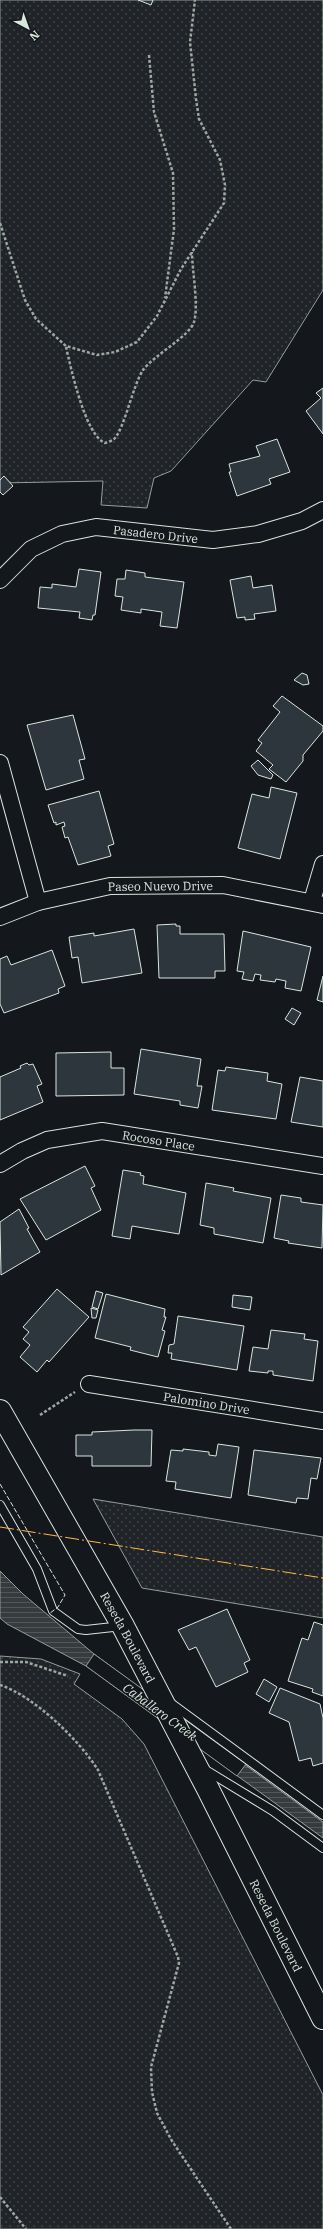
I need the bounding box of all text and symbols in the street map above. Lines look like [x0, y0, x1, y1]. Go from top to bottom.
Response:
north arrow [8, 8, 48, 48]
text: N [26, 27, 42, 44]
street label: Pasadero Drive [112, 521, 199, 546]
street label: Paseo Nuevo Drive [108, 878, 213, 894]
street label: Rocoso Place [121, 1127, 196, 1153]
street label: Palomino Drive [162, 1388, 251, 1417]
street label: Reseda Boulevard [97, 1589, 159, 1685]
water label: Caballero Creek [119, 1679, 201, 1745]
street label: Reseda Boulevard [247, 1877, 306, 1974]

